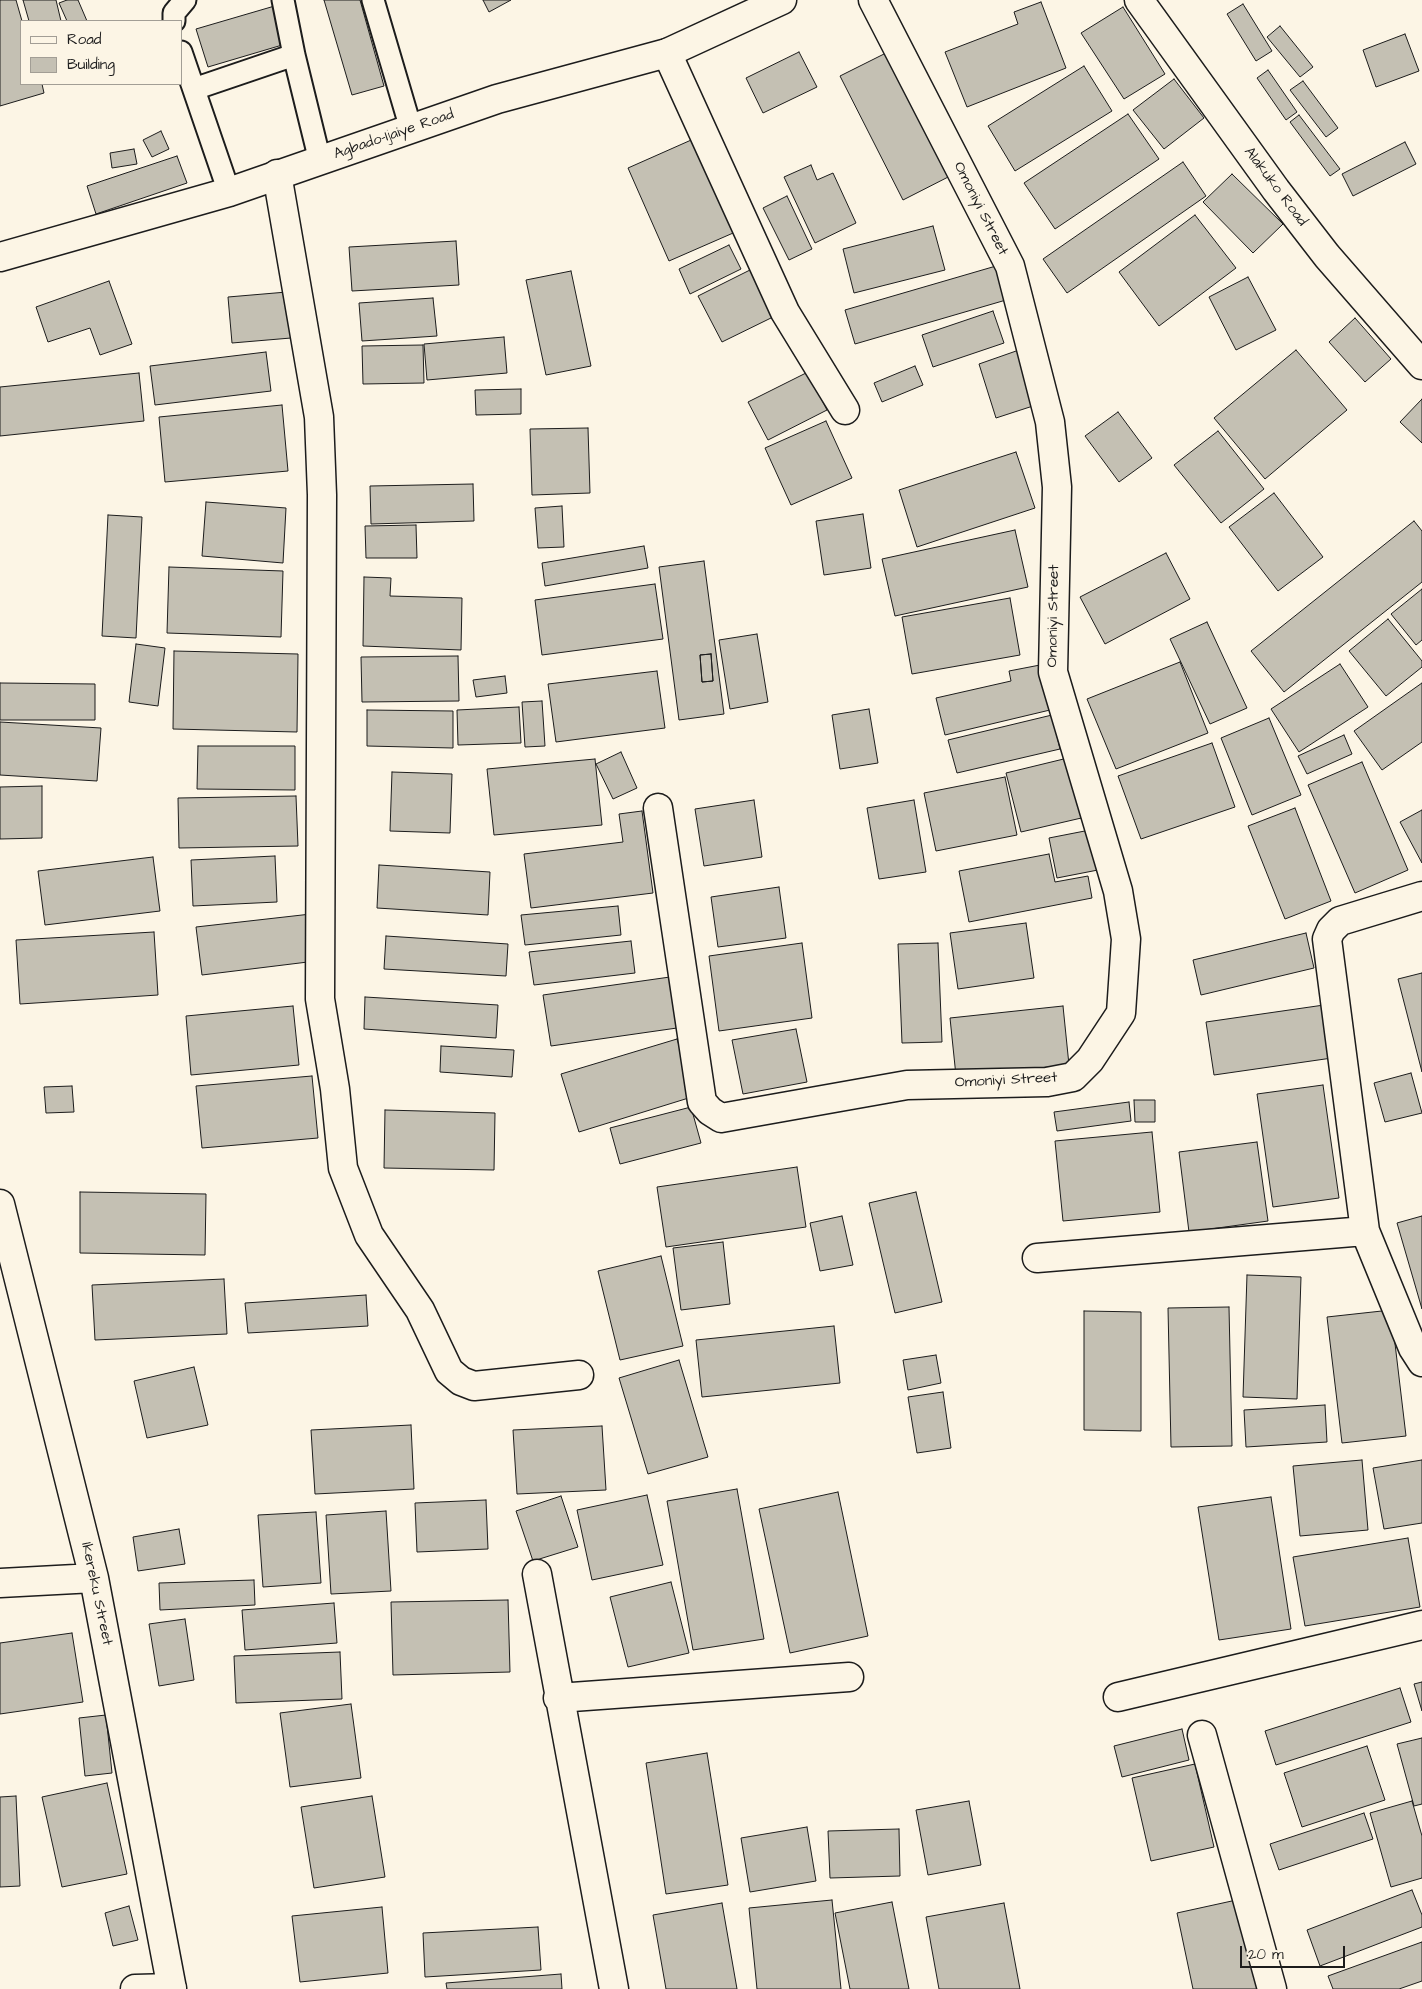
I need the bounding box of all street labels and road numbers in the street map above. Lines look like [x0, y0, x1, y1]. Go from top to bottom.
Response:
street label: Agbado-Ijaiye Road [332, 106, 456, 164]
street label: Alakuko Road [1239, 144, 1311, 230]
street label: Omoniyi Street [949, 159, 1011, 259]
street label: Omoniyi Street [1044, 564, 1064, 668]
street label: Omoniyi Street [954, 1069, 1058, 1093]
street label: Ikereku Street [76, 1541, 116, 1647]

